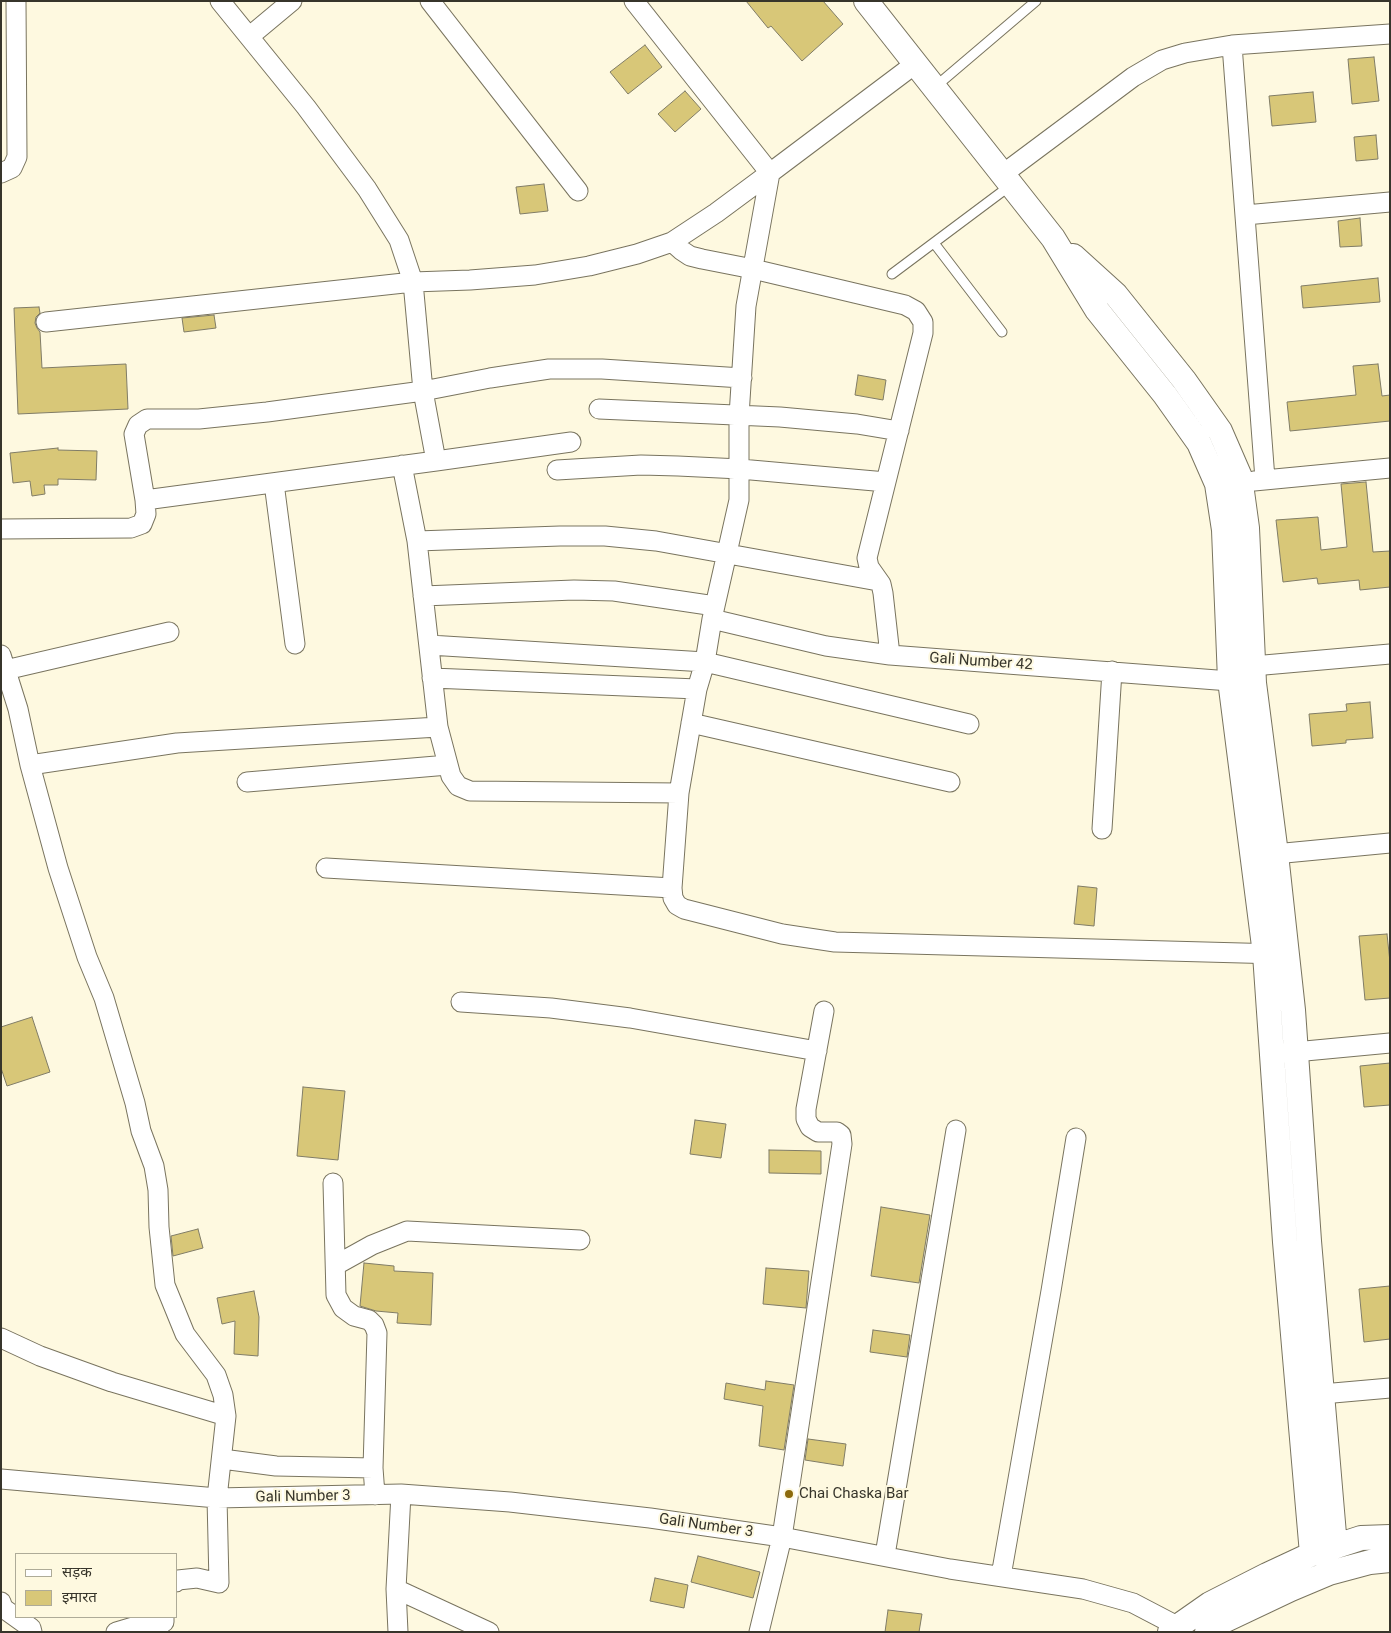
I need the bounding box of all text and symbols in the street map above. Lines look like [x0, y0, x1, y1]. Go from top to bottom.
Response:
street label: Gali Number 42 [929, 649, 1033, 675]
place label: Chai Chaska Bar [799, 1485, 909, 1503]
street label: Gali Number 3 [255, 1487, 351, 1507]
marker: Chai Chaska Bar [783, 1488, 795, 1500]
street label: Gali Number 3 [658, 1510, 754, 1542]
legend [15, 1553, 178, 1618]
text: सड़क [62, 1563, 92, 1581]
text: इमारत [62, 1588, 97, 1606]

